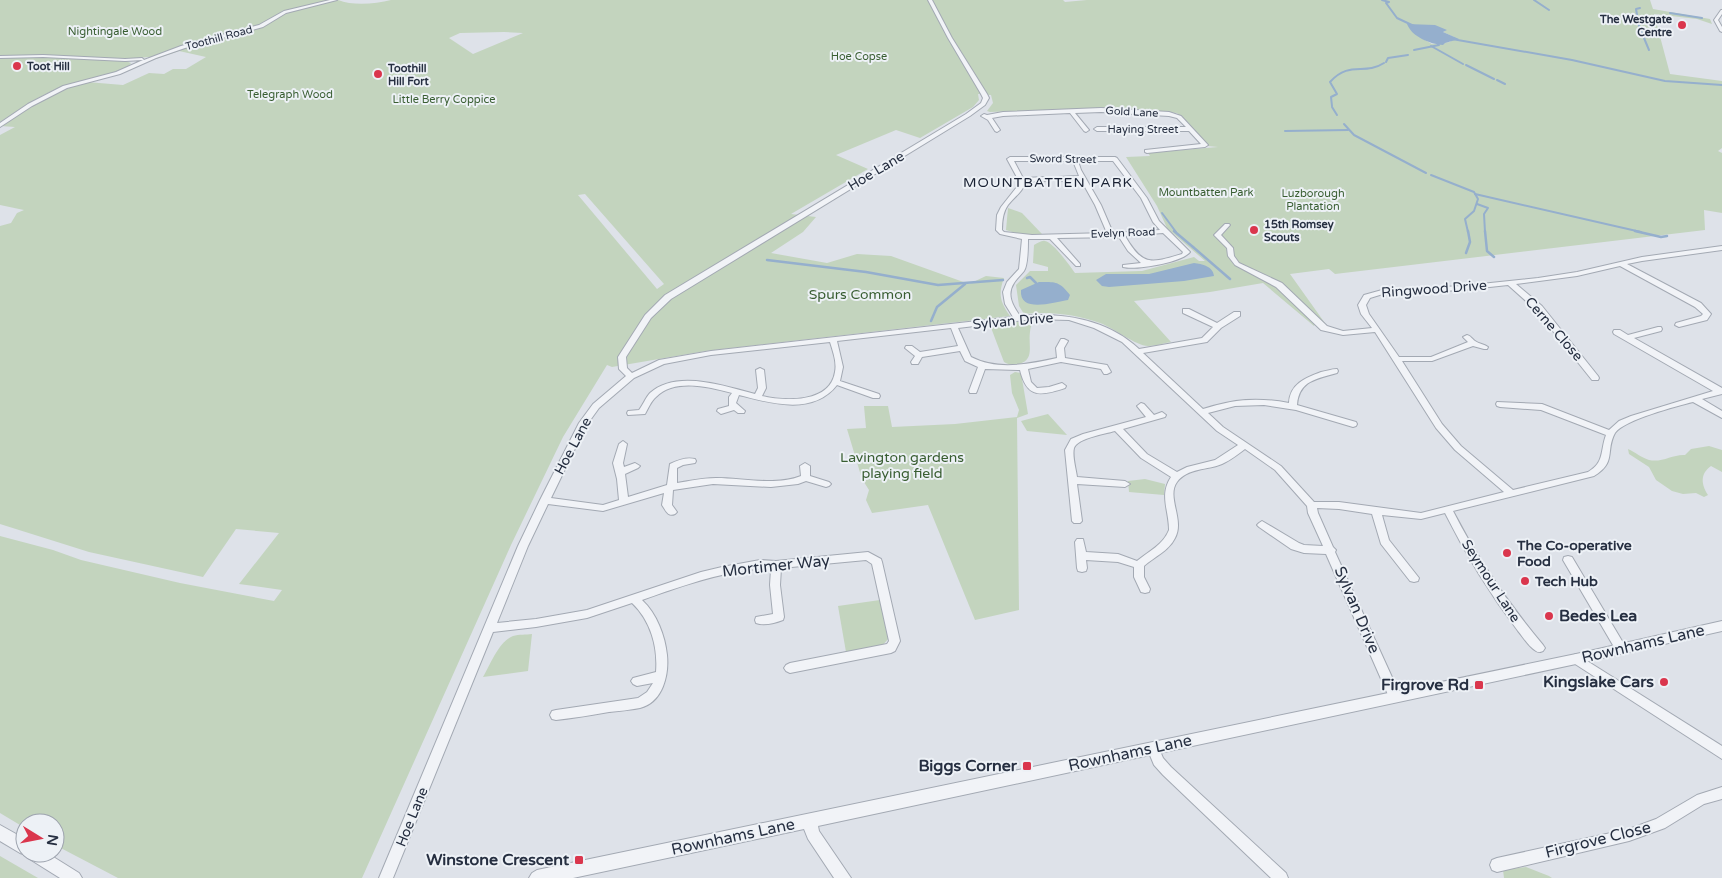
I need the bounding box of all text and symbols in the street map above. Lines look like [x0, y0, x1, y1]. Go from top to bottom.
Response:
place label: The Westgate Centre [1599, 13, 1673, 39]
marker: The Westgate Centre [1676, 19, 1688, 31]
street label: Toothill Road [184, 23, 254, 53]
park label: Nightingale Wood [68, 25, 162, 38]
park label: Hoe Copse [831, 50, 887, 63]
marker: Toot Hill [11, 60, 23, 72]
place label: Toot Hill [26, 60, 70, 73]
place label: Toothill Hill Fort [387, 62, 429, 88]
marker: Toothill Hill Fort [372, 68, 384, 80]
park label: Telegraph Wood [247, 88, 333, 101]
park label: Little Berry Coppice [392, 93, 496, 106]
street label: Gold Lane [1105, 104, 1159, 120]
street label: Haying Street [1108, 123, 1178, 136]
street label: Hoe Lane [845, 147, 907, 194]
street label: Sword Street [1029, 152, 1097, 166]
district label: MOUNTBATTEN PARK [963, 174, 1133, 191]
park label: Mountbatten Park [1158, 186, 1254, 199]
park label: Luzborough Plantation [1281, 187, 1345, 213]
place label: 15th Romsey Scouts [1264, 218, 1334, 244]
marker: 15th Romsey Scouts [1248, 224, 1260, 236]
street label: Evelyn Road [1090, 225, 1156, 241]
street label: Ringwood Drive [1381, 277, 1487, 301]
park label: Spurs Common [809, 286, 911, 303]
street label: Cerne Close [1522, 294, 1586, 365]
street label: Sylvan Drive [972, 309, 1054, 333]
street label: Hoe Lane [551, 414, 595, 478]
park label: Lavington gardens playing field [840, 449, 964, 482]
street label: Seymour Lane [1458, 536, 1524, 626]
place label: The Co-operative Food [1516, 537, 1632, 570]
marker: The Co-operative Food [1501, 547, 1513, 559]
street label: Mortimer Way [721, 550, 831, 582]
street label: Sylvan Drive [1330, 563, 1384, 657]
place label: Tech Hub [1534, 573, 1598, 590]
marker: Tech Hub [1519, 575, 1531, 587]
place label: Bedes Lea [1559, 606, 1637, 626]
marker: Bedes Lea [1543, 610, 1555, 622]
street label: Rownhams Lane [1580, 620, 1706, 668]
place label: Kingslake Cars [1543, 672, 1654, 692]
place label: Firgrove Rd [1381, 675, 1469, 695]
marker: Kingslake Cars [1658, 676, 1670, 688]
marker: Firgrove Rd [1473, 679, 1485, 691]
street label: Rownhams Lane [1066, 730, 1194, 776]
place label: Biggs Corner [918, 756, 1018, 776]
marker: Biggs Corner [1021, 760, 1033, 772]
street label: Hoe Lane [392, 785, 432, 849]
north arrow [15, 813, 65, 863]
street label: Rownhams Lane [669, 814, 797, 860]
street label: Firgrove Close [1543, 817, 1653, 863]
text: N [43, 833, 62, 847]
place label: Winstone Crescent [426, 850, 570, 870]
marker: Winstone Crescent [573, 854, 585, 866]

